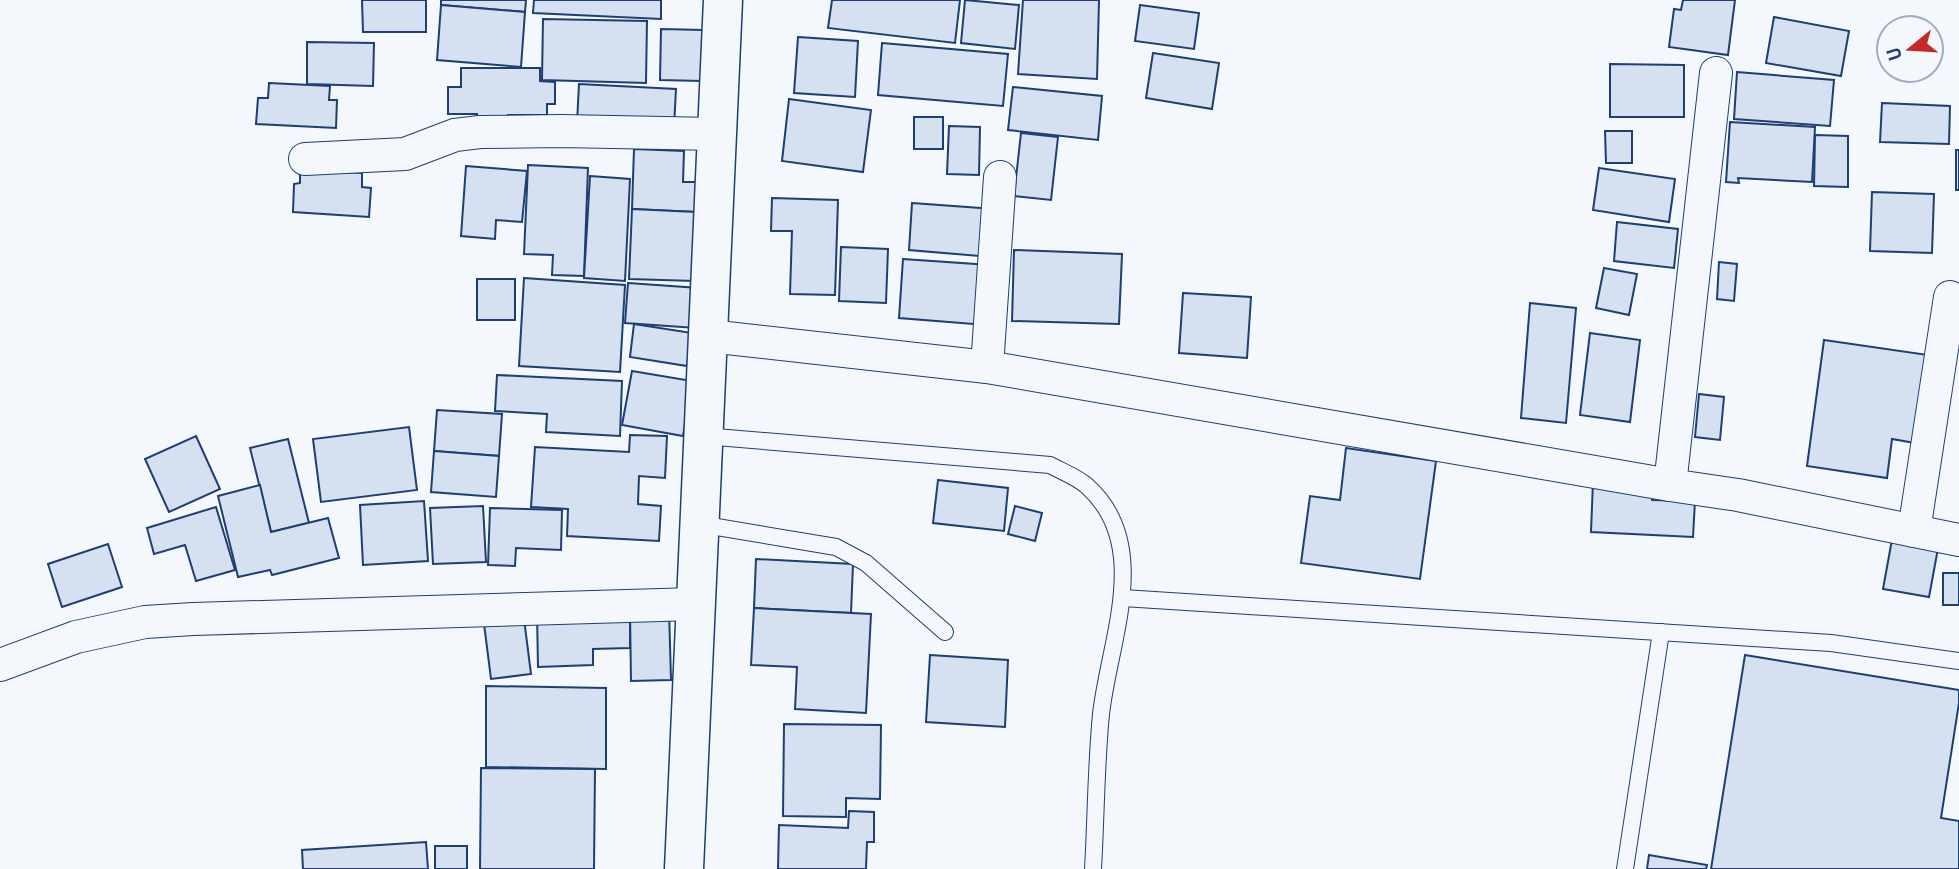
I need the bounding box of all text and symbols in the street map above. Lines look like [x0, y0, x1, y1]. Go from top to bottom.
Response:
north arrow [1875, 14, 1945, 84]
text: U [1881, 45, 1907, 64]

